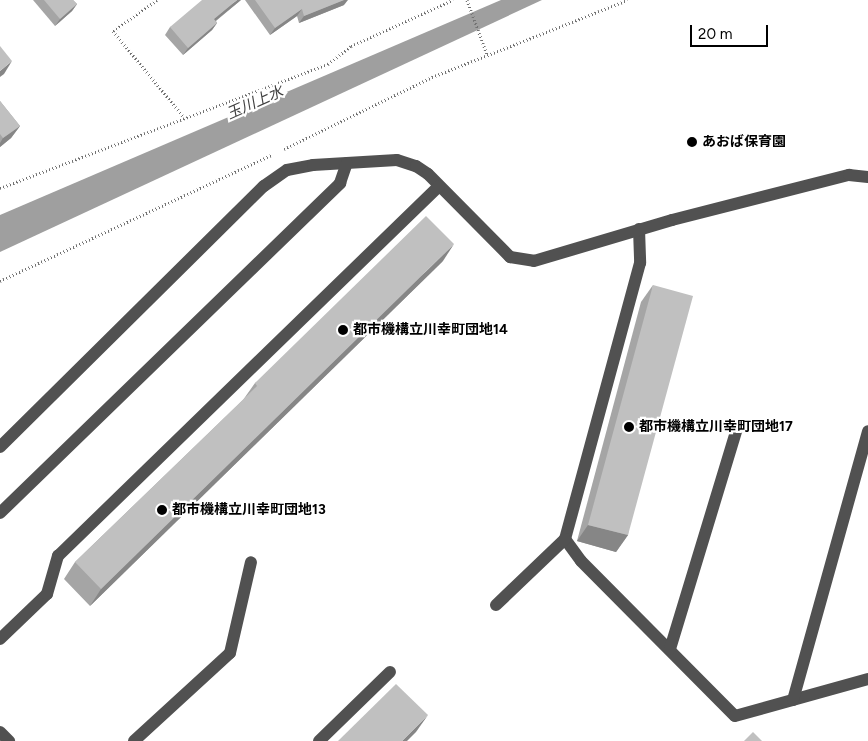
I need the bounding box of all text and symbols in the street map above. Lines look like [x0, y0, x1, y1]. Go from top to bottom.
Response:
scale bar [693, 15, 770, 47]
text: 20 m [698, 25, 732, 43]
water label: 玉川上水 [224, 83, 286, 123]
place label: あおば保育園 [702, 134, 786, 150]
marker: あおば保育園 [686, 136, 698, 148]
place label: 都市機構立川幸町団地14 [353, 322, 508, 338]
marker: 都市機構立川幸町団地14 [337, 324, 349, 336]
place label: 都市機構立川幸町団地17 [639, 419, 793, 435]
marker: 都市機構立川幸町団地17 [623, 421, 635, 433]
place label: 都市機構立川幸町団地13 [172, 502, 326, 518]
marker: 都市機構立川幸町団地13 [156, 504, 168, 516]

